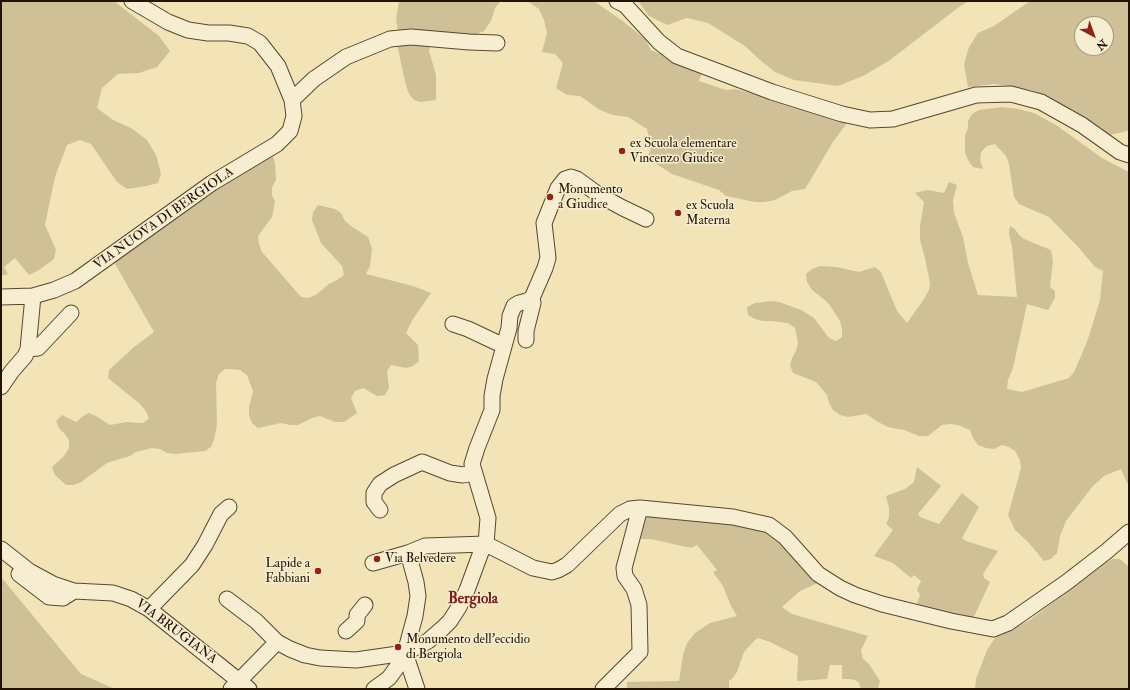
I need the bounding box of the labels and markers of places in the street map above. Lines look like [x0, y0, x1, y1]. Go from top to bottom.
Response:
place label: ex Scuola elementare Vincenzo Giudice [630, 136, 737, 167]
marker: ex Scuola elementare Vincenzo Giudice [617, 146, 627, 156]
place label: Monumento a Giudice [558, 182, 622, 213]
marker: Monumento a Giudice [545, 192, 555, 202]
place label: ex Scuola Materna [686, 198, 734, 229]
marker: ex Scuola Materna [673, 208, 683, 218]
place label: Via Belvedere [385, 551, 456, 567]
marker: Via Belvedere [372, 554, 382, 564]
place label: Lapide a Fabbiani [265, 556, 310, 587]
marker: Lapide a Fabbiani [313, 566, 323, 576]
place label: Monumento dell'eccidio di Bergiola [406, 632, 530, 663]
marker: Monumento dell'eccidio di Bergiola [393, 642, 403, 652]

